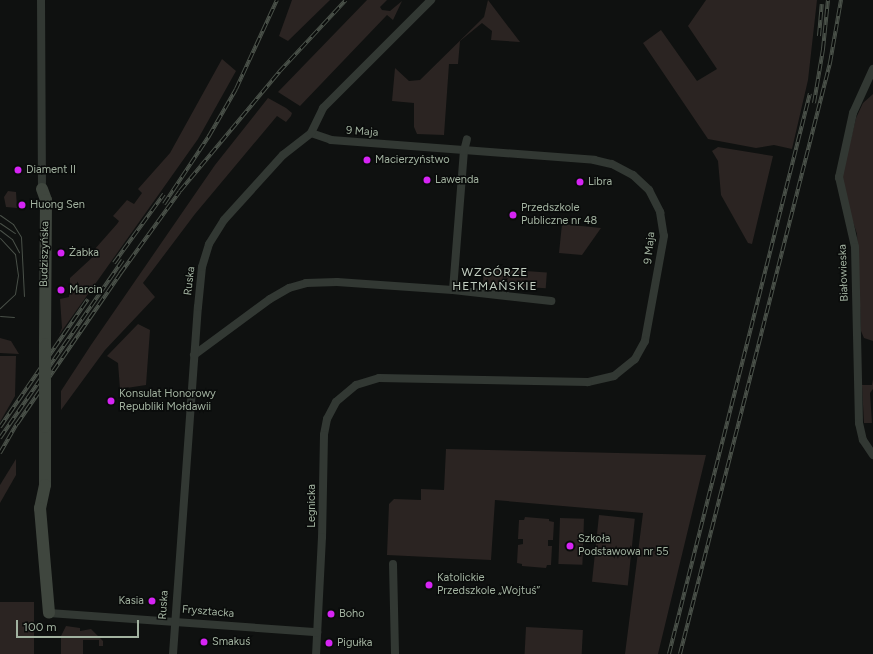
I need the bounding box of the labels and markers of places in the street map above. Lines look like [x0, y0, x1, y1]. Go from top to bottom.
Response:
place label: Macierzyństwo [375, 153, 450, 167]
marker: Macierzyństwo [362, 155, 372, 165]
place label: Diament II [26, 163, 76, 177]
marker: Diament II [13, 165, 23, 175]
place label: Lawenda [435, 173, 479, 187]
marker: Lawenda [422, 175, 432, 185]
place label: Libra [588, 175, 612, 189]
marker: Libra [575, 177, 585, 187]
place label: Huong Sen [30, 198, 85, 212]
marker: Huong Sen [17, 200, 27, 210]
place label: Przedszkole Publiczne nr 48 [521, 202, 597, 228]
marker: Przedszkole Publiczne nr 48 [508, 210, 518, 220]
place label: Żabka [69, 246, 99, 260]
marker: Żabka [56, 248, 66, 258]
place label: Marcin [69, 283, 102, 297]
marker: Marcin [56, 285, 66, 295]
place label: Konsulat Honorowy Republiki Mołdawii [119, 388, 216, 414]
marker: Konsulat Honorowy Republiki Mołdawii [106, 396, 116, 406]
place label: Szkoła Podstawowa nr 55 [578, 533, 669, 559]
marker: Szkoła Podstawowa nr 55 [565, 541, 575, 551]
place label: Katolickie Przedszkole „Wojtuś” [437, 572, 540, 598]
marker: Katolickie Przedszkole „Wojtuś” [424, 580, 434, 590]
place label: Kasia [118, 594, 144, 608]
marker: Kasia [147, 596, 157, 606]
place label: Boho [339, 607, 365, 621]
marker: Boho [326, 609, 336, 619]
place label: Smakuś [212, 635, 250, 649]
place label: Pigułka [337, 636, 372, 650]
marker: Smakuś [199, 637, 209, 647]
marker: Pigułka [324, 638, 334, 648]

